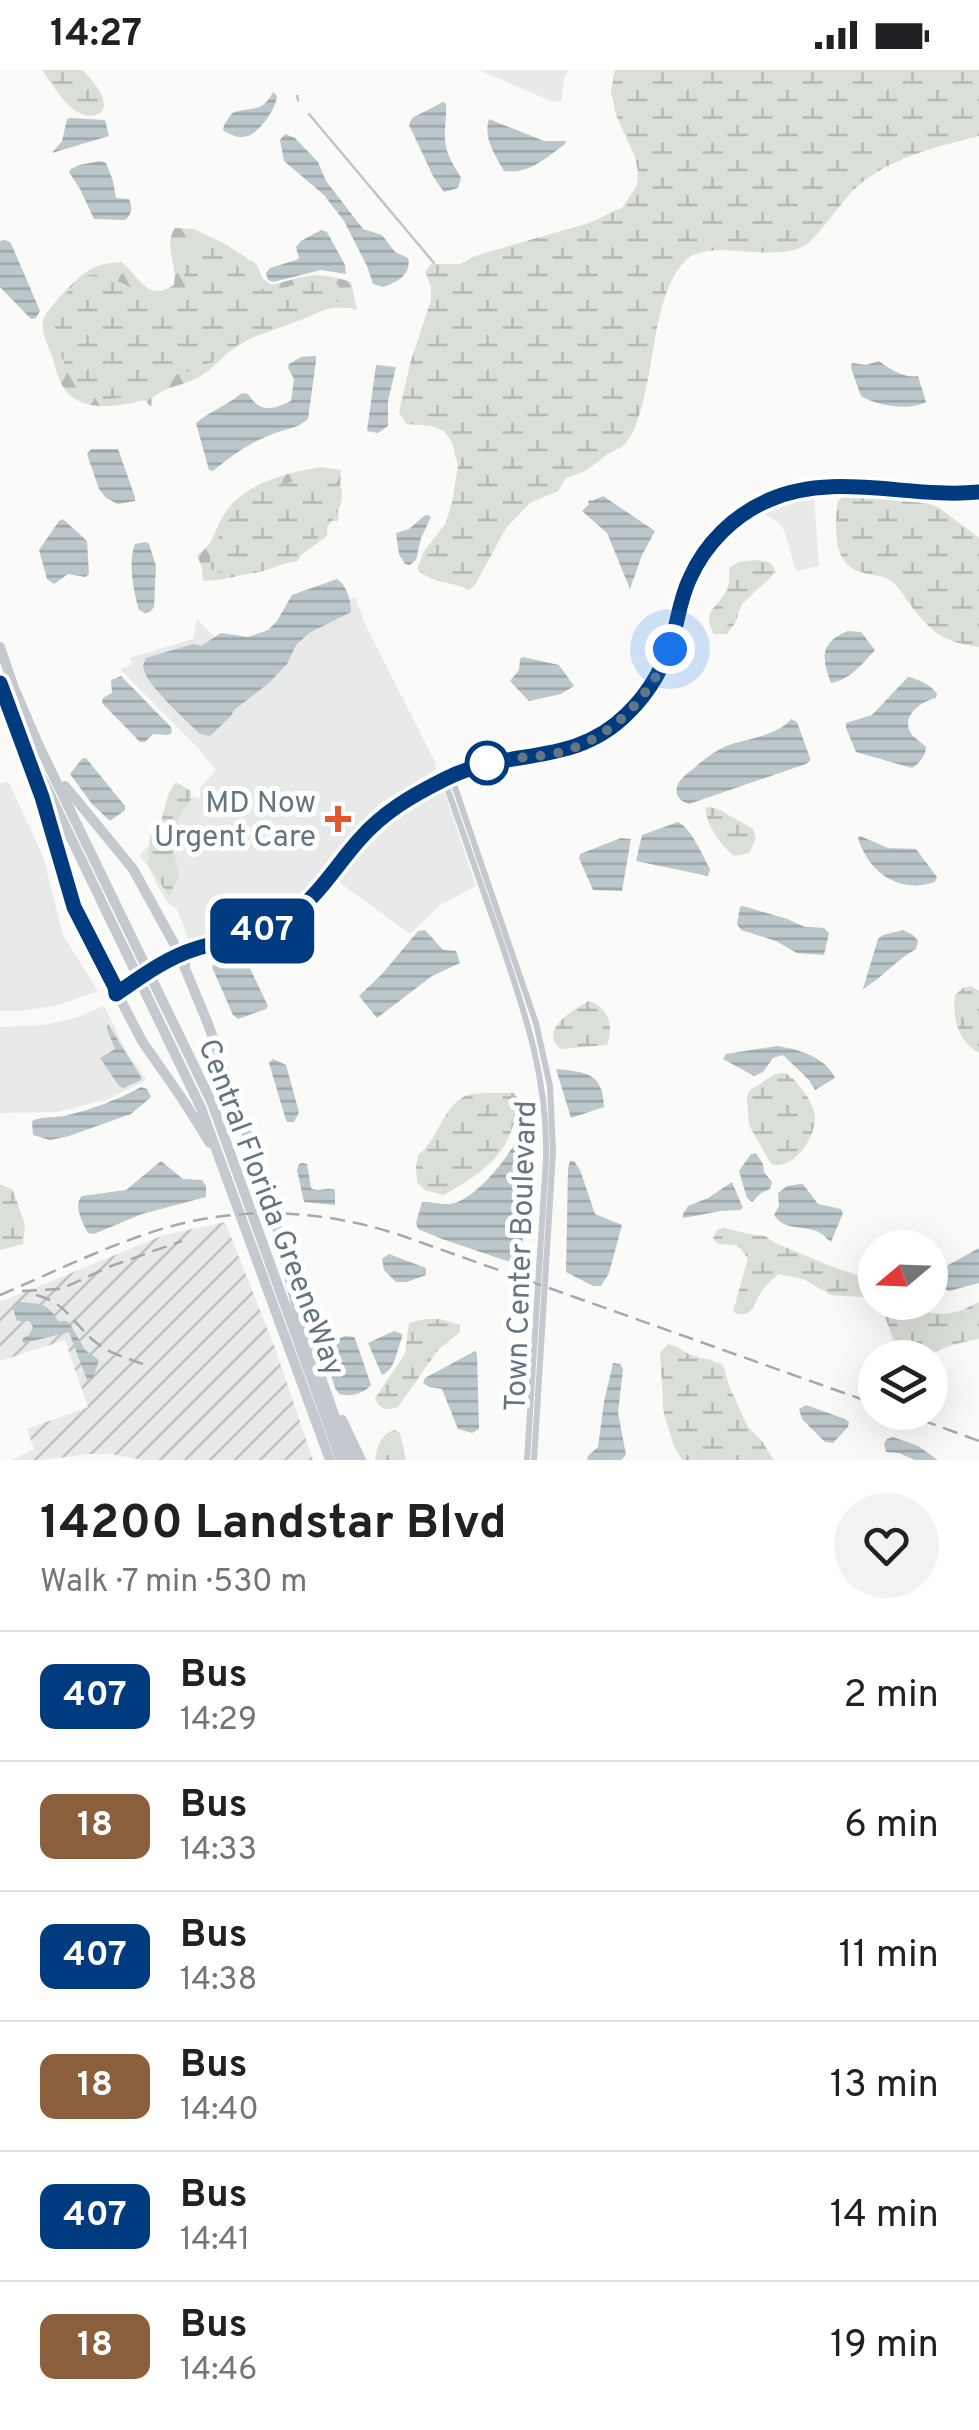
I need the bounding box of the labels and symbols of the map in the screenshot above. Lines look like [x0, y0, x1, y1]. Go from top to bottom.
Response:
your location [645, 624, 695, 674]
unlabelled marker [466, 742, 508, 784]
place label: MD Now Urgent Care [154, 786, 316, 857]
marker: MD Now Urgent Care [325, 806, 351, 832]
line badge: 407 [204, 898, 320, 964]
street label: Central Florida GreeneWay [188, 1034, 351, 1382]
street label: Town Center Boulevard [499, 1100, 546, 1412]
north arrow [858, 1230, 948, 1320]

